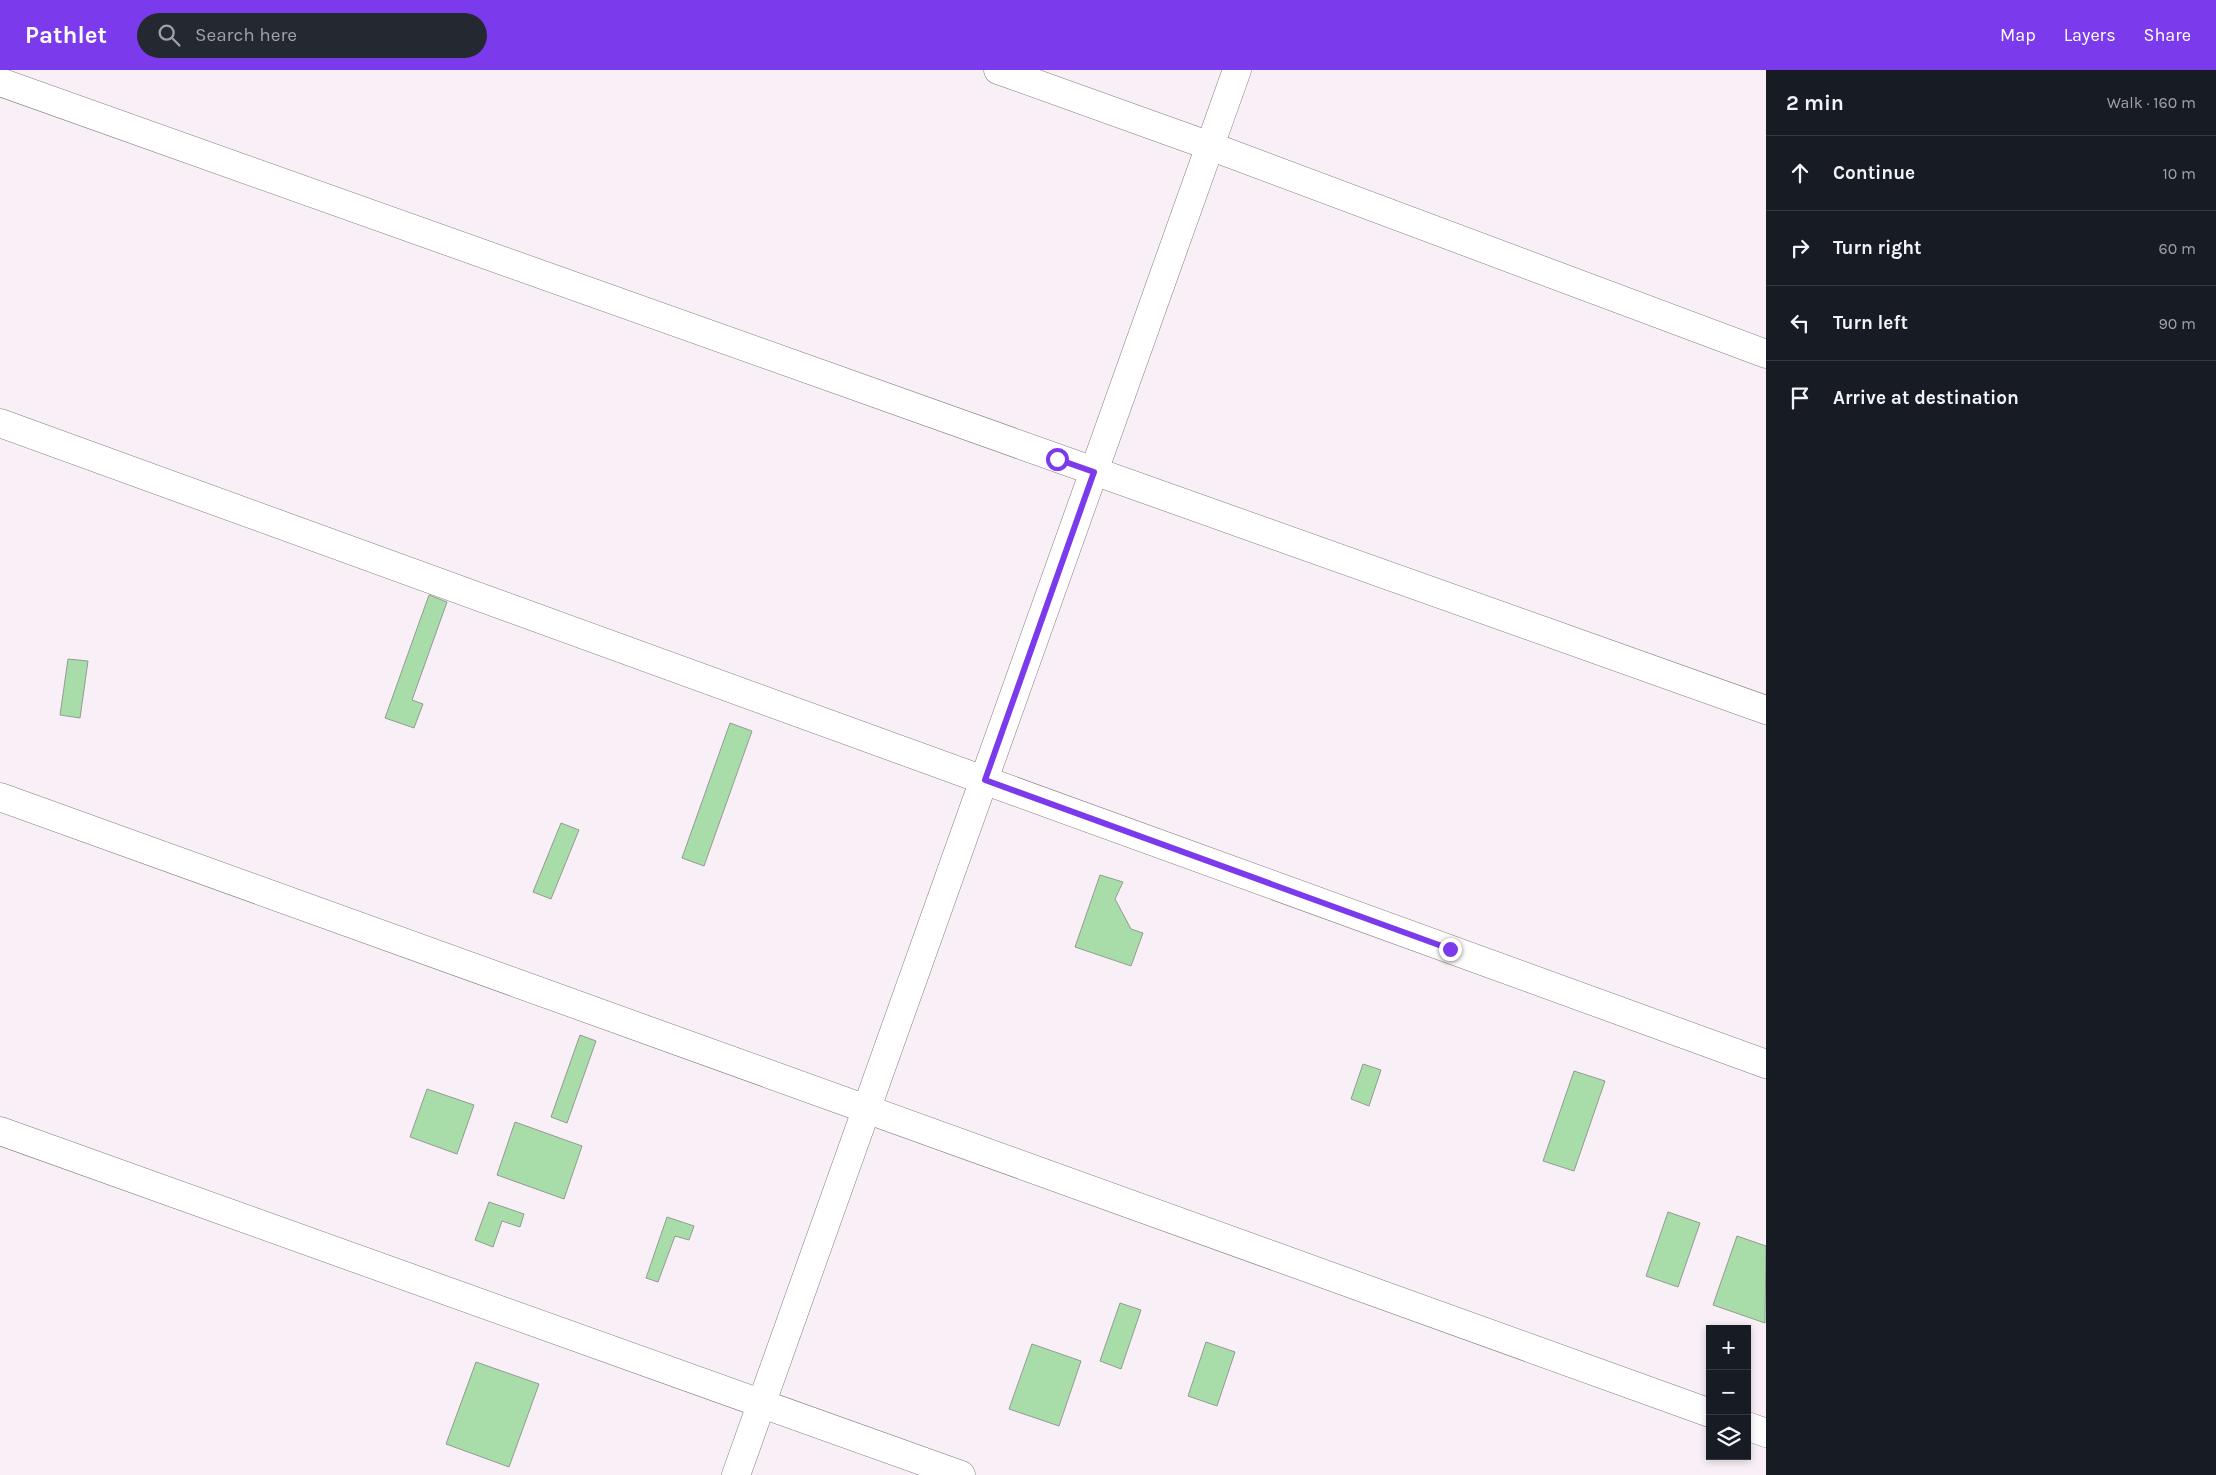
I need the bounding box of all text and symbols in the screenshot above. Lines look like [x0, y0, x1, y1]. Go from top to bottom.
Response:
search box [137, 13, 487, 58]
text: Pathlet [25, 21, 107, 49]
icon: search [155, 21, 183, 49]
text: Search here [195, 24, 297, 46]
text: Map [2000, 24, 2036, 46]
text: Layers [2064, 24, 2116, 46]
text: Share [2144, 24, 2191, 46]
text: 2 min [1786, 91, 1844, 115]
text: Walk · 160 m [2107, 93, 2196, 112]
icon: ahead [1786, 159, 1814, 187]
text: Continue [1833, 162, 1915, 184]
text: 10 m [2162, 164, 2196, 183]
icon: right [1786, 234, 1814, 262]
text: Turn right [1833, 237, 1922, 259]
text: 60 m [2159, 239, 2196, 258]
icon: left [1786, 309, 1814, 337]
text: Turn left [1833, 312, 1908, 334]
text: 90 m [2158, 314, 2196, 333]
icon: arrive [1786, 384, 1814, 412]
text: Arrive at destination [1833, 387, 2019, 409]
route start [1046, 448, 1069, 471]
route end [1439, 938, 1462, 961]
map controls [1706, 1325, 1751, 1460]
button: + [1706, 1325, 1751, 1370]
button: − [1706, 1370, 1751, 1415]
button: layers [1706, 1415, 1751, 1460]

